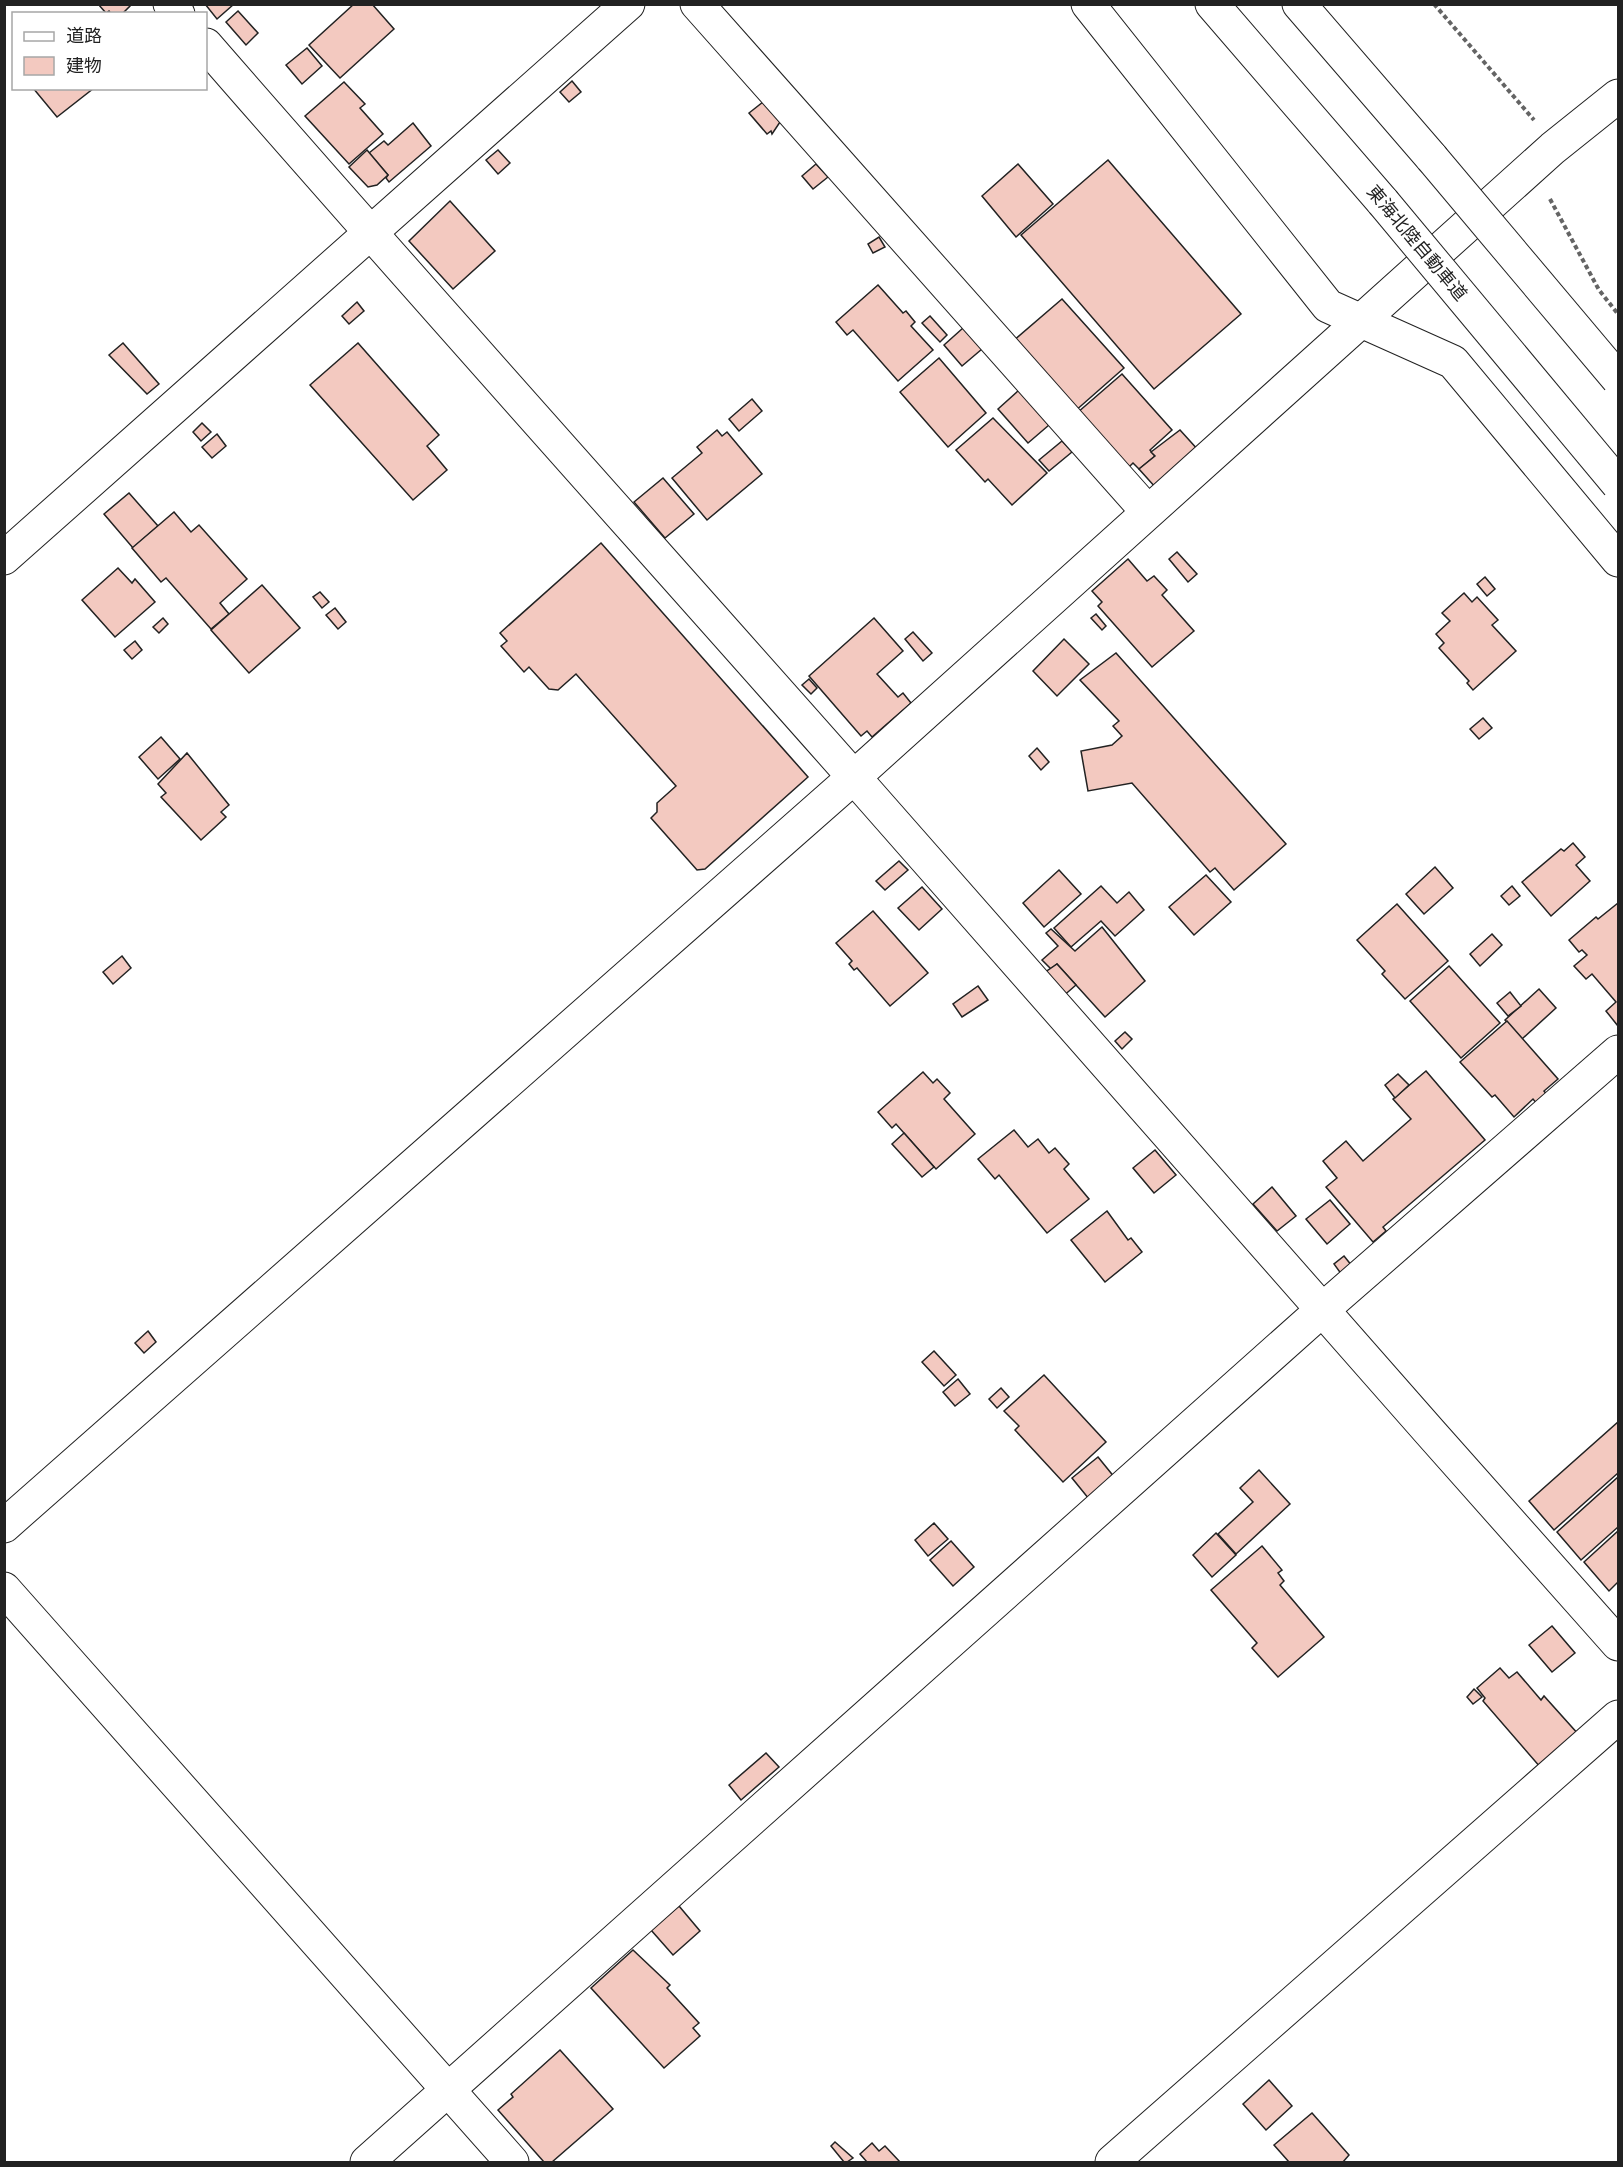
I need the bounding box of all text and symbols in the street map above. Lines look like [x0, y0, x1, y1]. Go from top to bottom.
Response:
legend [12, 12, 207, 90]
text: 道路 [66, 24, 102, 47]
text: 建物 [66, 54, 102, 77]
street label: 東海北陸自動車道 [1362, 180, 1472, 305]

